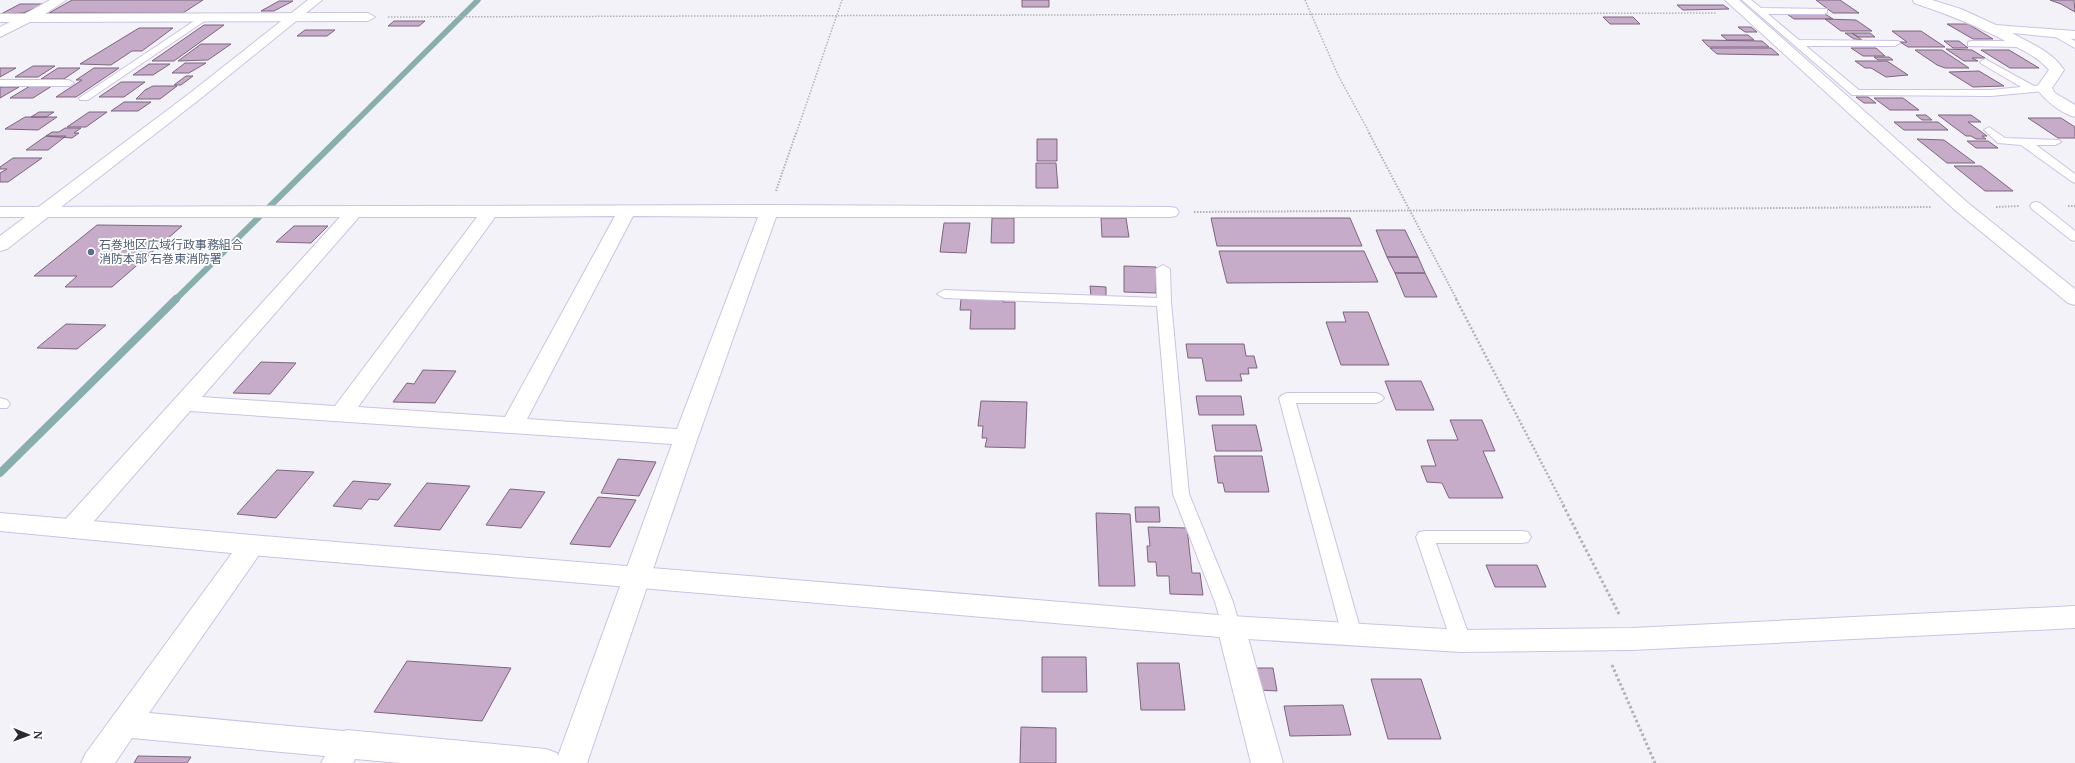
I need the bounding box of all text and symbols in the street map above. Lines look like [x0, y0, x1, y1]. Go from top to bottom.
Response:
place label: 石巻地区広域行政事務組合 消防本部 石巻東消防署 [99, 236, 243, 267]
marker: 石巻地区広域行政事務組合 消防本部 石巻東消防署 [86, 247, 96, 257]
north arrow [8, 715, 48, 755]
text: N [31, 731, 46, 740]

